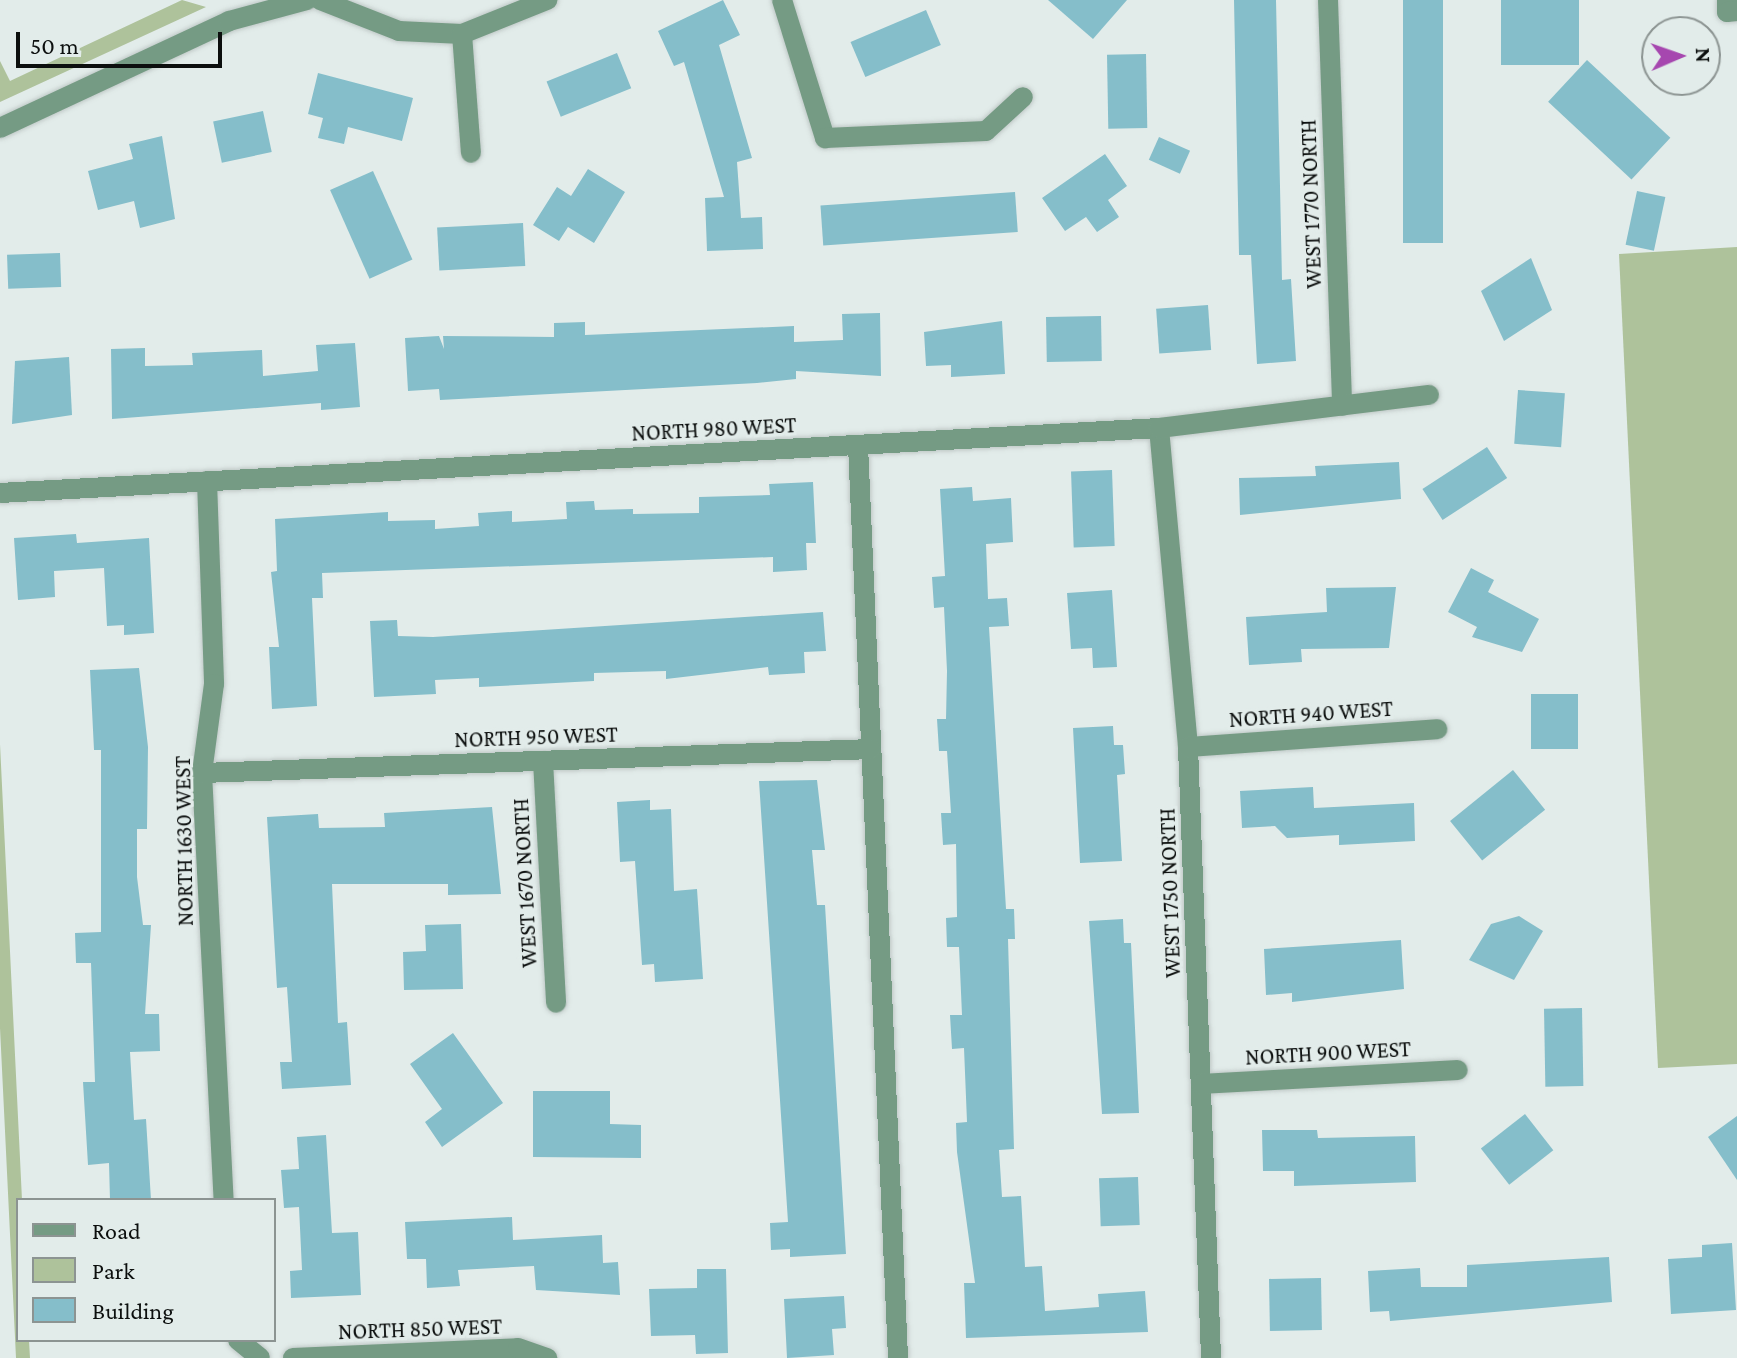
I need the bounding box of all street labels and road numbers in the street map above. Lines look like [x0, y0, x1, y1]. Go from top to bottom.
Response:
street label: WEST 1770 NORTH [1295, 119, 1327, 289]
street label: NORTH 980 WEST [631, 411, 797, 447]
street label: NORTH 940 WEST [1228, 695, 1394, 733]
street label: NORTH 950 WEST [454, 721, 618, 753]
street label: NORTH 1630 WEST [169, 756, 199, 926]
street label: WEST 1670 NORTH [507, 798, 543, 968]
street label: WEST 1750 NORTH [1154, 808, 1186, 978]
street label: NORTH 900 WEST [1244, 1035, 1412, 1071]
street label: NORTH 850 WEST [337, 1313, 503, 1345]

